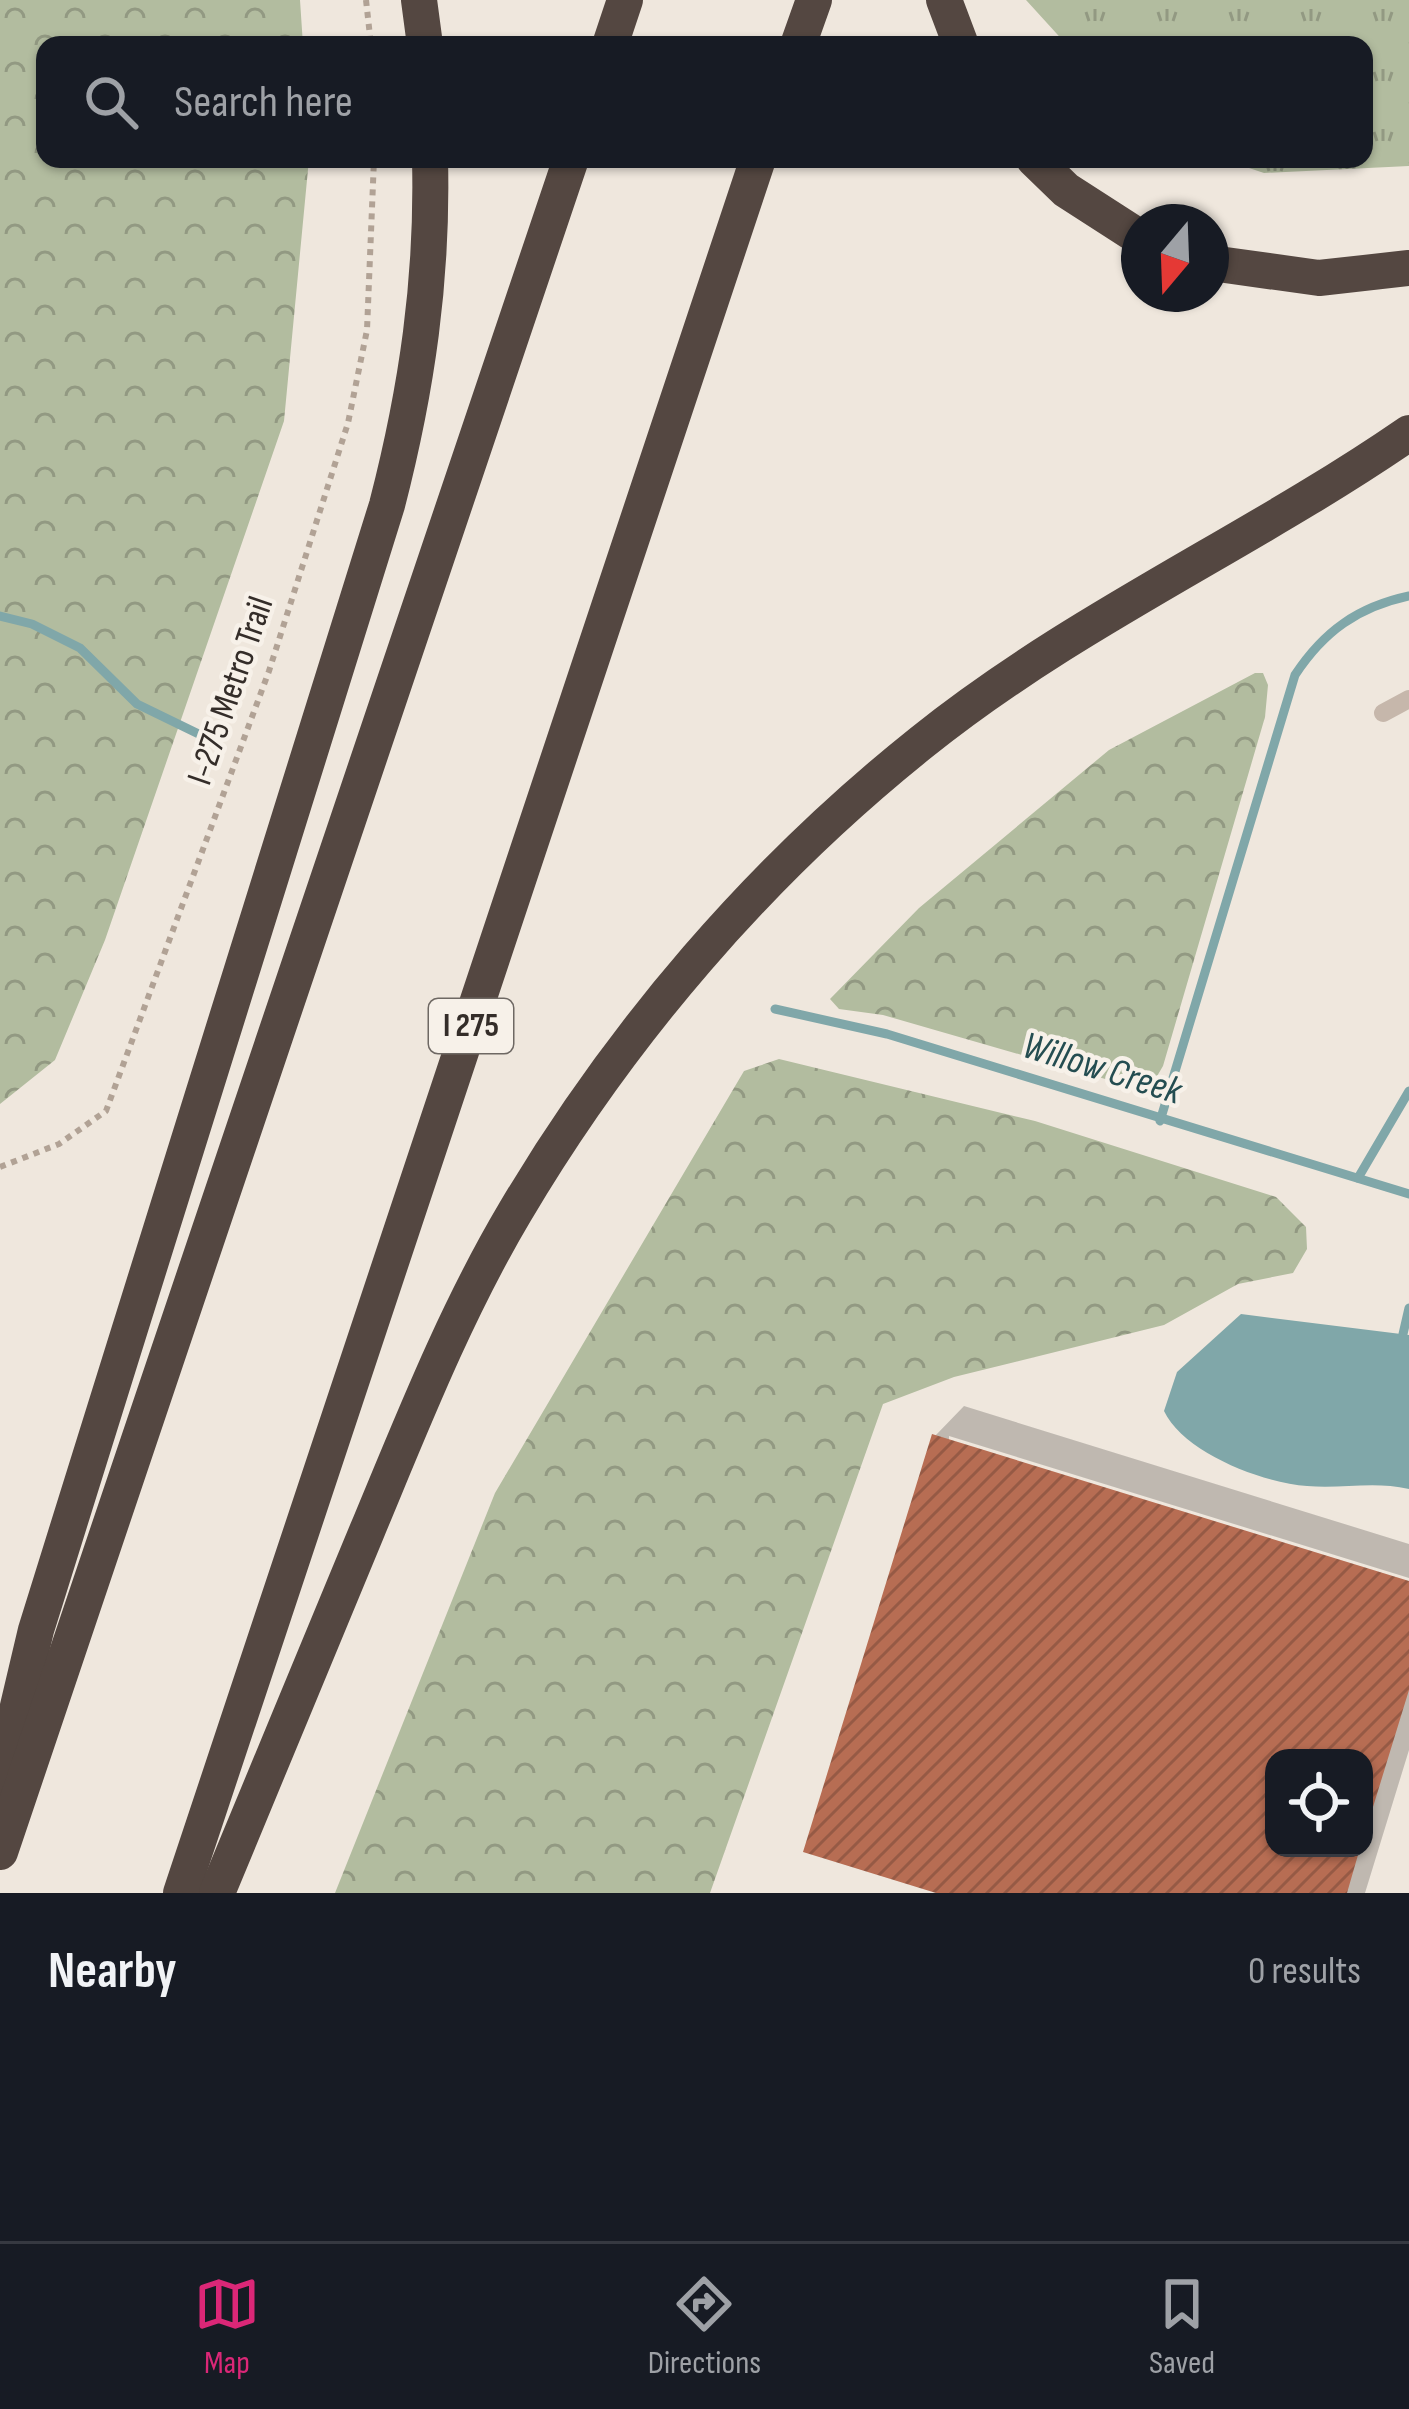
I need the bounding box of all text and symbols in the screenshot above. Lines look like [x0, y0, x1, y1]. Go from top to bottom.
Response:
search box [36, 36, 1373, 168]
icon: search [78, 69, 144, 135]
text: Search here [174, 75, 353, 130]
north arrow [1121, 204, 1229, 312]
street label: I-275 Metro Trail [179, 591, 283, 791]
road number: I 275 [429, 999, 513, 1053]
water label: Willow Creek [1017, 1023, 1188, 1116]
map controls [1265, 1749, 1373, 1857]
button: locate [1265, 1749, 1373, 1857]
text: Nearby [48, 1941, 177, 2002]
text: 0 results [1248, 1948, 1361, 1995]
tab: Map [194, 2271, 260, 2383]
tab: Directions [648, 2271, 761, 2383]
tab: Saved [1149, 2271, 1215, 2383]

